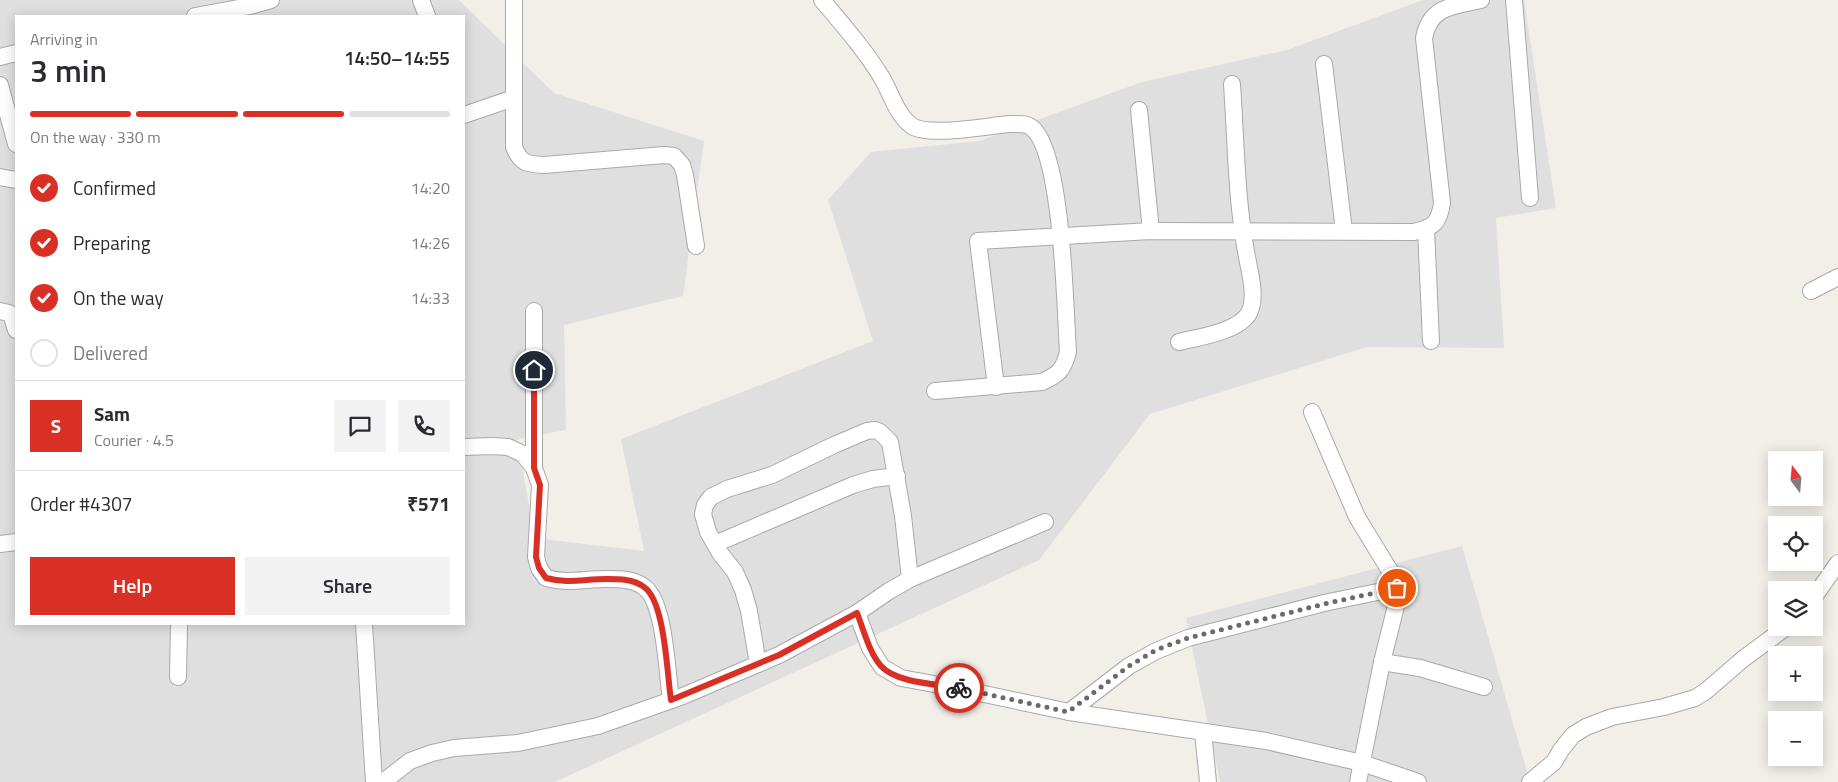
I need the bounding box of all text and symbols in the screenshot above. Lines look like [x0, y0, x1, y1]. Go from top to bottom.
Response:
text: Arriving in [30, 27, 98, 51]
text: 14:50–14:55 [344, 43, 450, 72]
text: 3 min [30, 46, 107, 94]
text: On the way · 330 m [30, 125, 161, 149]
text: Confirmed [73, 173, 156, 202]
icon: check [30, 174, 58, 202]
text: 14:20 [411, 176, 450, 200]
text: Preparing [73, 228, 150, 257]
icon: check [30, 229, 58, 257]
text: 14:26 [411, 231, 450, 255]
text: On the way [73, 283, 164, 312]
icon: check [30, 284, 58, 312]
text: 14:33 [411, 286, 450, 310]
text: Delivered [73, 338, 148, 367]
pin [513, 349, 555, 391]
icon: home [520, 356, 548, 384]
text: Sam [94, 399, 130, 428]
button: chat [334, 400, 386, 452]
button: phone [398, 400, 450, 452]
text: S [51, 411, 61, 440]
text: Courier · 4.5 [94, 428, 174, 452]
north arrow [1768, 451, 1822, 506]
map controls [1768, 451, 1823, 766]
text: Order #4307 [30, 489, 132, 518]
text: ₹571 [407, 489, 450, 518]
button: locate [1768, 516, 1823, 571]
button: Help [30, 557, 235, 615]
button: Share [245, 557, 450, 615]
pin [1376, 567, 1418, 609]
icon: bag [1383, 574, 1411, 602]
button: layers [1768, 581, 1823, 636]
button: + [1768, 646, 1823, 701]
courier [934, 663, 984, 713]
icon: bike [945, 674, 973, 702]
button: − [1768, 711, 1823, 766]

